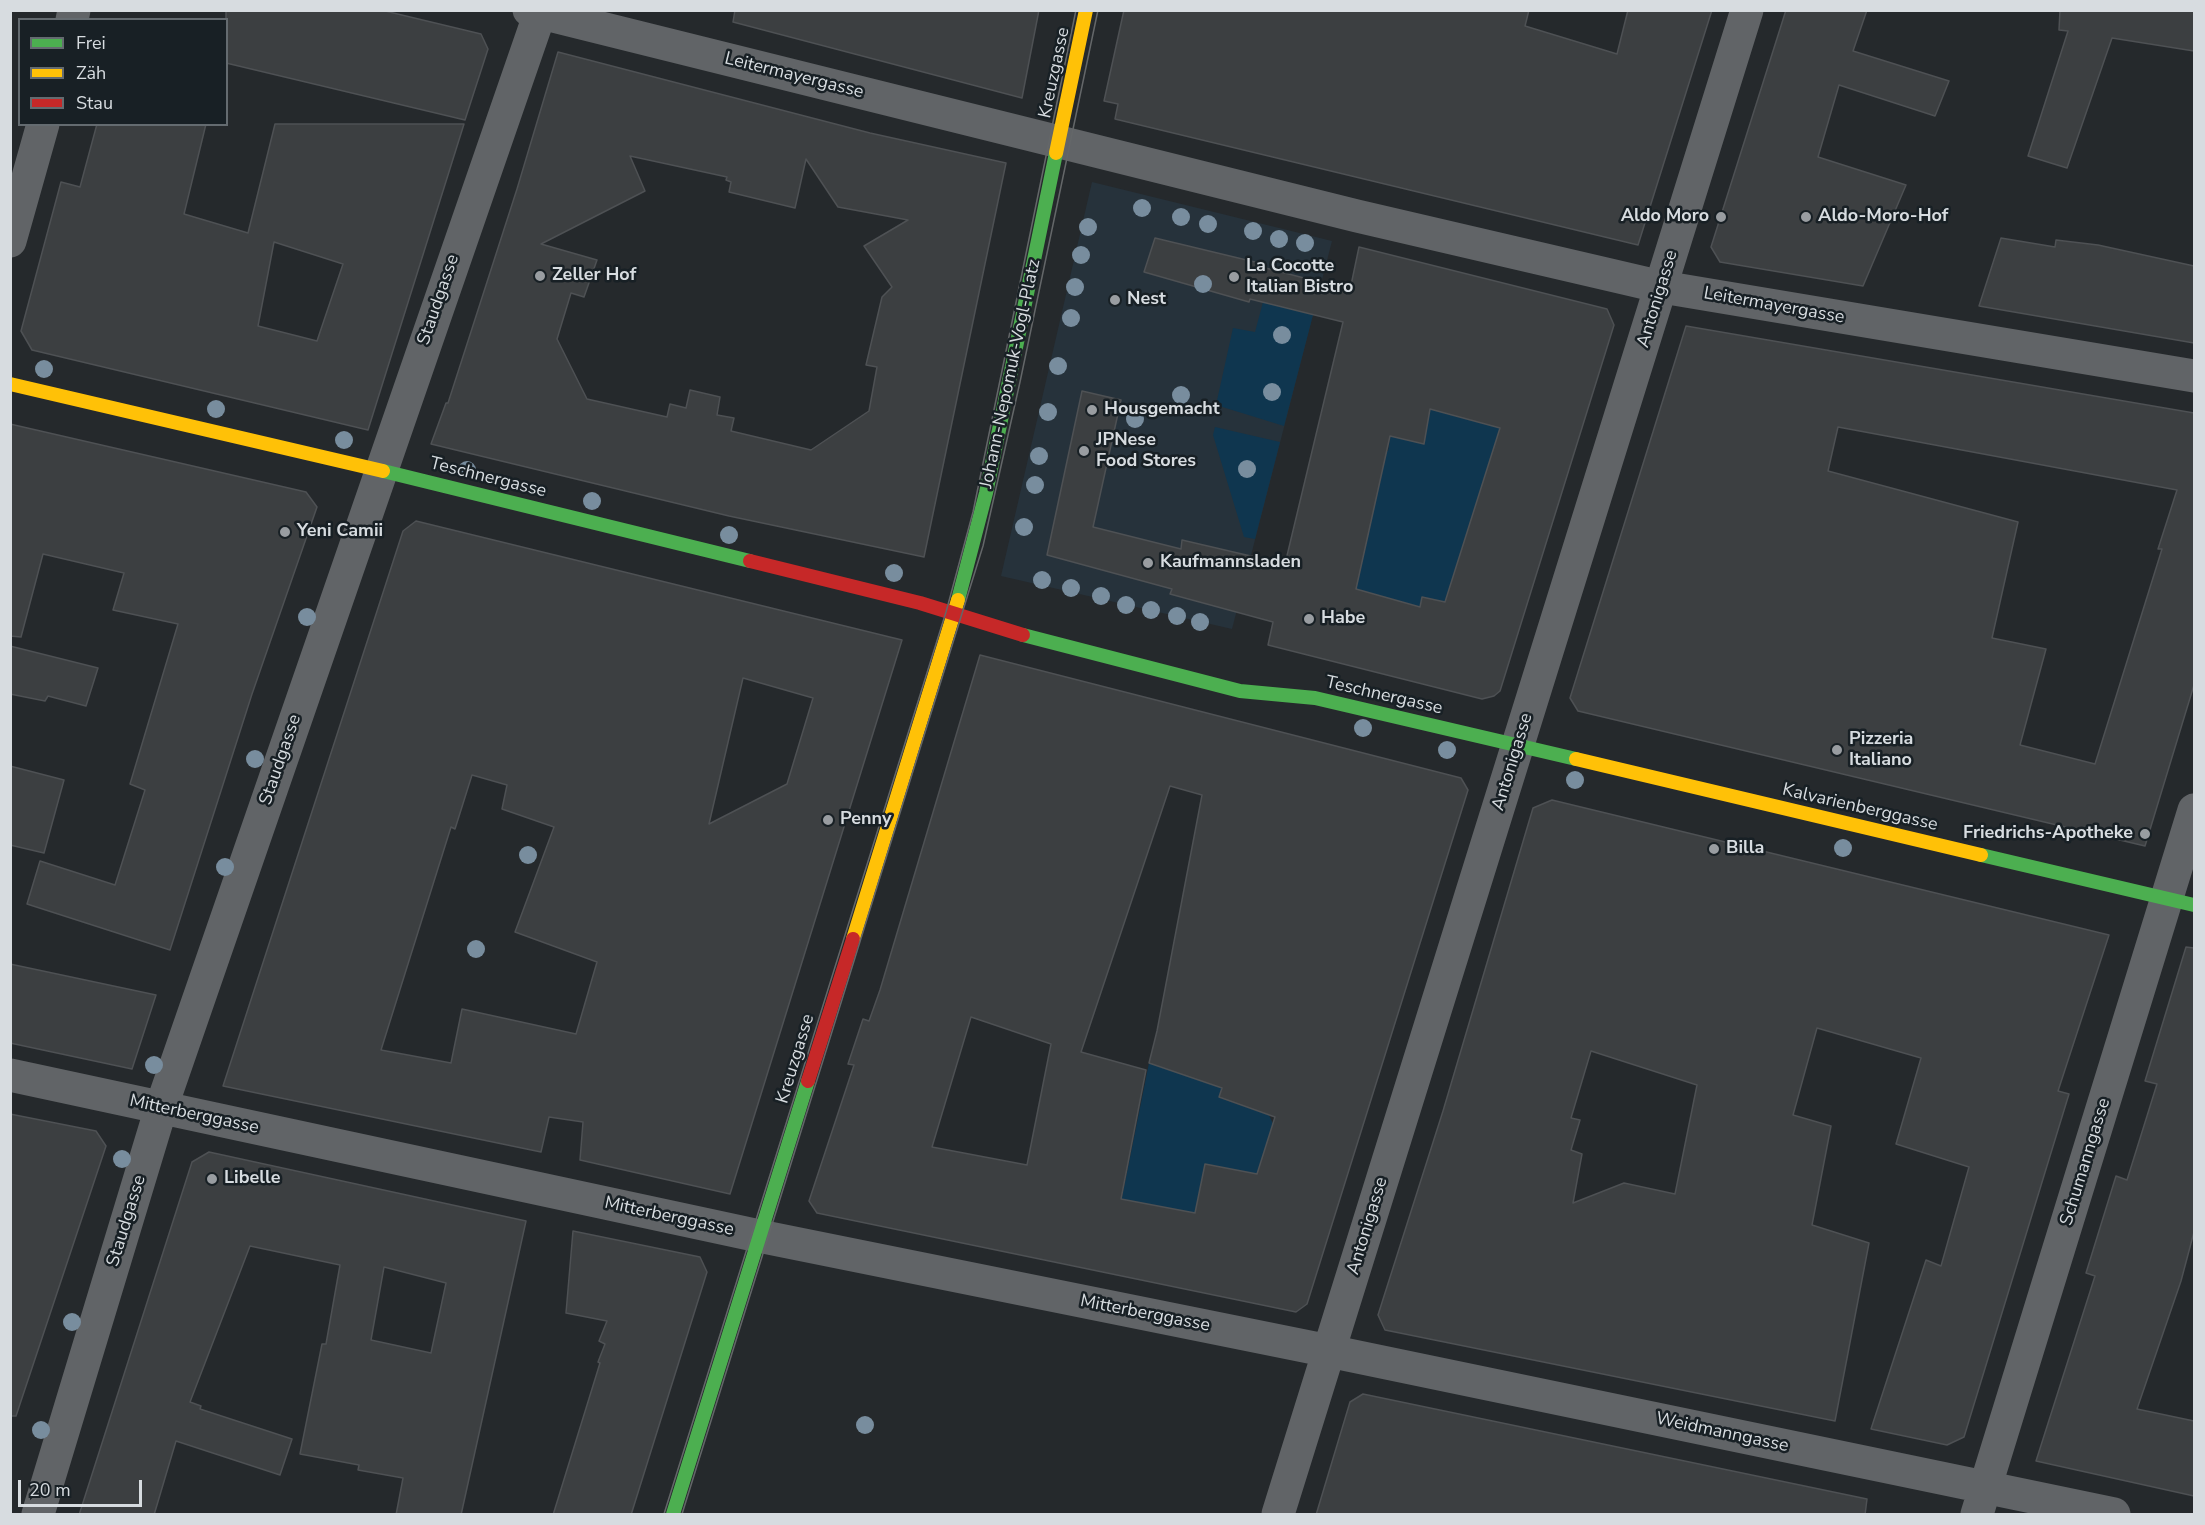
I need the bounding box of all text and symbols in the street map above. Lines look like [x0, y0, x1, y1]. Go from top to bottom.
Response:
legend [18, 18, 228, 126]
street label: Kreuzgasse [1035, 26, 1075, 120]
text: Frei [76, 31, 106, 55]
street label: Leitermayergasse [722, 48, 866, 104]
text: Zäh [76, 61, 106, 85]
text: Stau [76, 91, 113, 115]
place label: Aldo Moro [1621, 206, 1709, 228]
place label: Aldo-Moro-Hof [1818, 206, 1948, 228]
marker: Aldo Moro [1714, 210, 1728, 224]
marker: Aldo-Moro-Hof [1799, 210, 1813, 224]
street label: Antonigasse [1633, 248, 1683, 350]
street label: Staudgasse [413, 252, 465, 348]
place label: La Cocotte Italian Bistro [1246, 256, 1353, 298]
street label: Johann-Nepomuk-Vogl-Platz [976, 258, 1046, 490]
place label: Zeller Hof [552, 265, 636, 287]
marker: Zeller Hof [533, 269, 547, 283]
marker: La Cocotte Italian Bistro [1227, 270, 1241, 284]
street label: Leitermayergasse [1702, 283, 1846, 329]
place label: Nest [1127, 289, 1166, 311]
marker: Nest [1108, 293, 1122, 307]
place label: Housgemacht [1104, 399, 1220, 421]
marker: Housgemacht [1085, 403, 1099, 417]
place label: JPNese Food Stores [1096, 430, 1196, 472]
marker: JPNese Food Stores [1077, 444, 1091, 458]
street label: Teschnergasse [427, 453, 549, 503]
place label: Yeni Camii [297, 521, 383, 543]
marker: Yeni Camii [278, 525, 292, 539]
place label: Kaufmannsladen [1160, 552, 1301, 574]
marker: Kaufmannsladen [1141, 556, 1155, 570]
place label: Habe [1321, 608, 1365, 630]
marker: Habe [1302, 612, 1316, 626]
street label: Teschnergasse [1323, 672, 1445, 720]
street label: Antonigasse [1488, 711, 1538, 813]
street label: Staudgasse [255, 712, 307, 808]
place label: Pizzeria Italiano [1849, 729, 1913, 771]
marker: Pizzeria Italiano [1830, 743, 1844, 757]
street label: Kalvarienberggasse [1780, 780, 1940, 836]
place label: Penny [840, 809, 891, 831]
marker: Penny [821, 813, 835, 827]
place label: Friedrichs-Apotheke [1963, 823, 2133, 845]
marker: Friedrichs-Apotheke [2138, 827, 2152, 841]
place label: Billa [1726, 838, 1764, 860]
marker: Billa [1707, 842, 1721, 856]
street label: Kreuzgasse [772, 1012, 820, 1106]
street label: Mitterberggasse [127, 1091, 261, 1139]
street label: Schumanngasse [2056, 1096, 2116, 1228]
place label: Libelle [224, 1168, 280, 1190]
marker: Libelle [205, 1172, 219, 1186]
street label: Staudgasse [103, 1173, 151, 1269]
street label: Antonigasse [1343, 1175, 1393, 1277]
street label: Mitterberggasse [602, 1193, 736, 1241]
street label: Mitterberggasse [1078, 1291, 1212, 1337]
street label: Weidmanngasse [1654, 1408, 1790, 1458]
scale bar [21, 1468, 146, 1506]
text: 20 m [29, 1478, 71, 1502]

